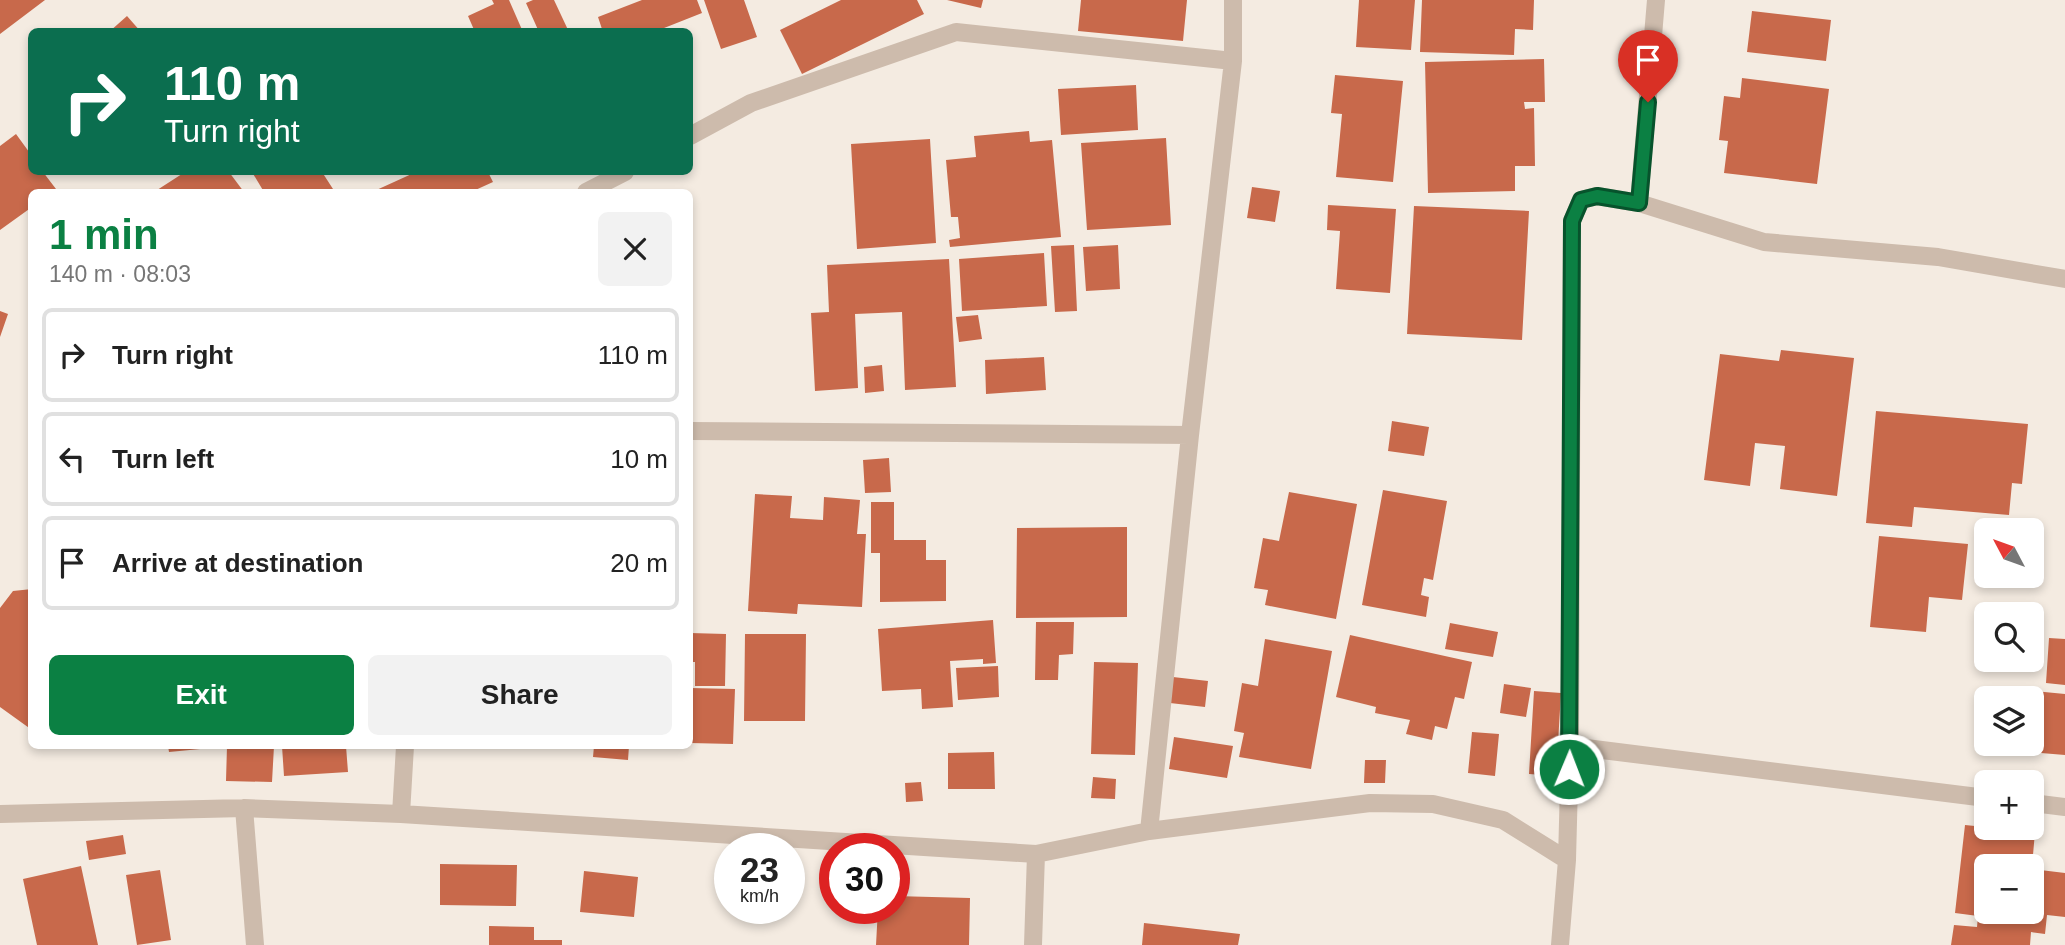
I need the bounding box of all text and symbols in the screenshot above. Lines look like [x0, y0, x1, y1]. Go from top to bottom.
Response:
pin [1618, 30, 1678, 102]
icon: arrive [1629, 41, 1667, 79]
icon: right [49, 56, 140, 147]
text: 110 m [164, 56, 300, 110]
text: Turn right [164, 113, 300, 149]
text: 1 min [49, 211, 159, 258]
button: close [598, 212, 672, 286]
text: 140 m · 08:03 [49, 261, 191, 287]
icon: right [53, 336, 91, 374]
text: Turn right [112, 340, 233, 370]
text: 110 m [598, 340, 668, 370]
icon: left [53, 440, 91, 478]
text: Turn left [112, 444, 214, 474]
text: 10 m [610, 444, 668, 474]
north arrow [1974, 518, 2044, 588]
map controls [1974, 518, 2044, 924]
icon: arrive [53, 544, 91, 582]
text: Arrive at destination [112, 548, 363, 578]
text: 20 m [610, 548, 668, 578]
button: search [1974, 602, 2044, 672]
button: Exit [49, 655, 354, 735]
button: Share [368, 655, 672, 735]
button: layers [1974, 686, 2044, 756]
position arrow [1532, 732, 1606, 806]
button: + [1974, 770, 2044, 840]
speed limit sign: 30 [819, 833, 910, 924]
text: 23 [740, 850, 779, 889]
button: − [1974, 854, 2044, 924]
text: km/h [740, 886, 779, 906]

